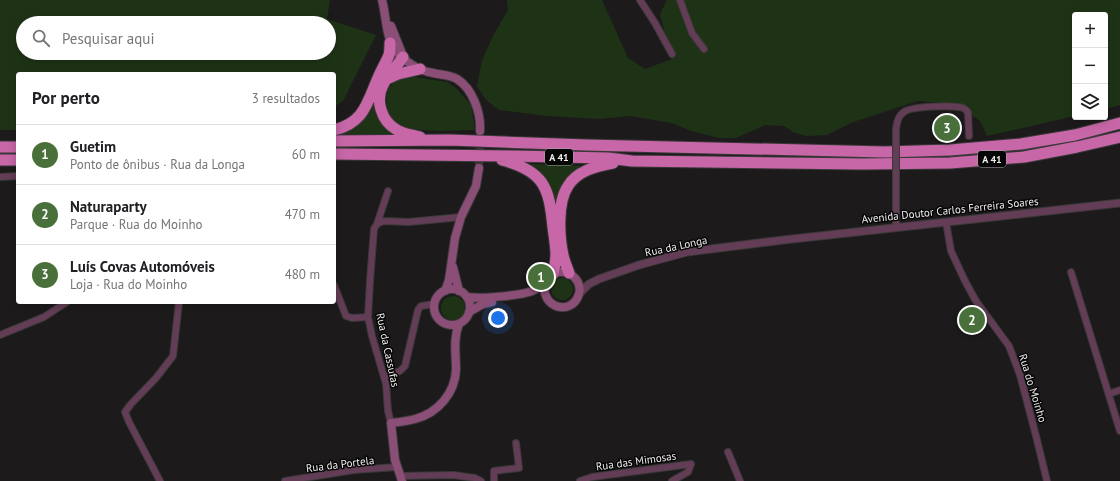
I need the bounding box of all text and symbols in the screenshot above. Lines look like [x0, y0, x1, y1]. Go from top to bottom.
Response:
map controls [1072, 12, 1108, 120]
button: + [1072, 12, 1108, 48]
search box [16, 16, 336, 60]
icon: search [30, 27, 52, 49]
text: Pesquisar aqui [62, 29, 154, 48]
button: − [1072, 48, 1108, 84]
button: layers [1072, 84, 1108, 120]
text: Por perto [32, 87, 100, 109]
text: 3 resultados [252, 90, 320, 107]
pin: 3 [934, 113, 960, 143]
text: Guetim [70, 137, 116, 156]
text: 1 [41, 146, 49, 163]
text: 60 m [292, 146, 320, 163]
road number: A 41 [545, 149, 573, 165]
road number: A 41 [978, 151, 1006, 167]
text: Ponto de ônibus · Rua da Longa [70, 156, 245, 173]
street label: Avenida Doutor Carlos Ferreira Soares [861, 194, 1040, 226]
text: Naturaparty [70, 197, 147, 216]
text: 2 [41, 206, 49, 223]
text: 470 m [285, 206, 320, 223]
text: Parque · Rua do Moinho [70, 216, 203, 233]
street label: Rua da Longa [644, 233, 708, 259]
text: Luís Covas Automóveis [70, 257, 215, 276]
pin: 1 [528, 262, 554, 292]
text: 3 [41, 266, 49, 283]
text: 480 m [285, 266, 320, 283]
text: Loja · Rua do Moinho [70, 276, 187, 293]
pin: 2 [959, 305, 985, 335]
your location [488, 308, 508, 328]
street label: Rua da Cassufas [373, 312, 403, 389]
street label: Rua do Moinho [1016, 352, 1050, 424]
street label: Rua das Mimosas [595, 448, 677, 474]
street label: Rua da Portela [305, 453, 375, 475]

